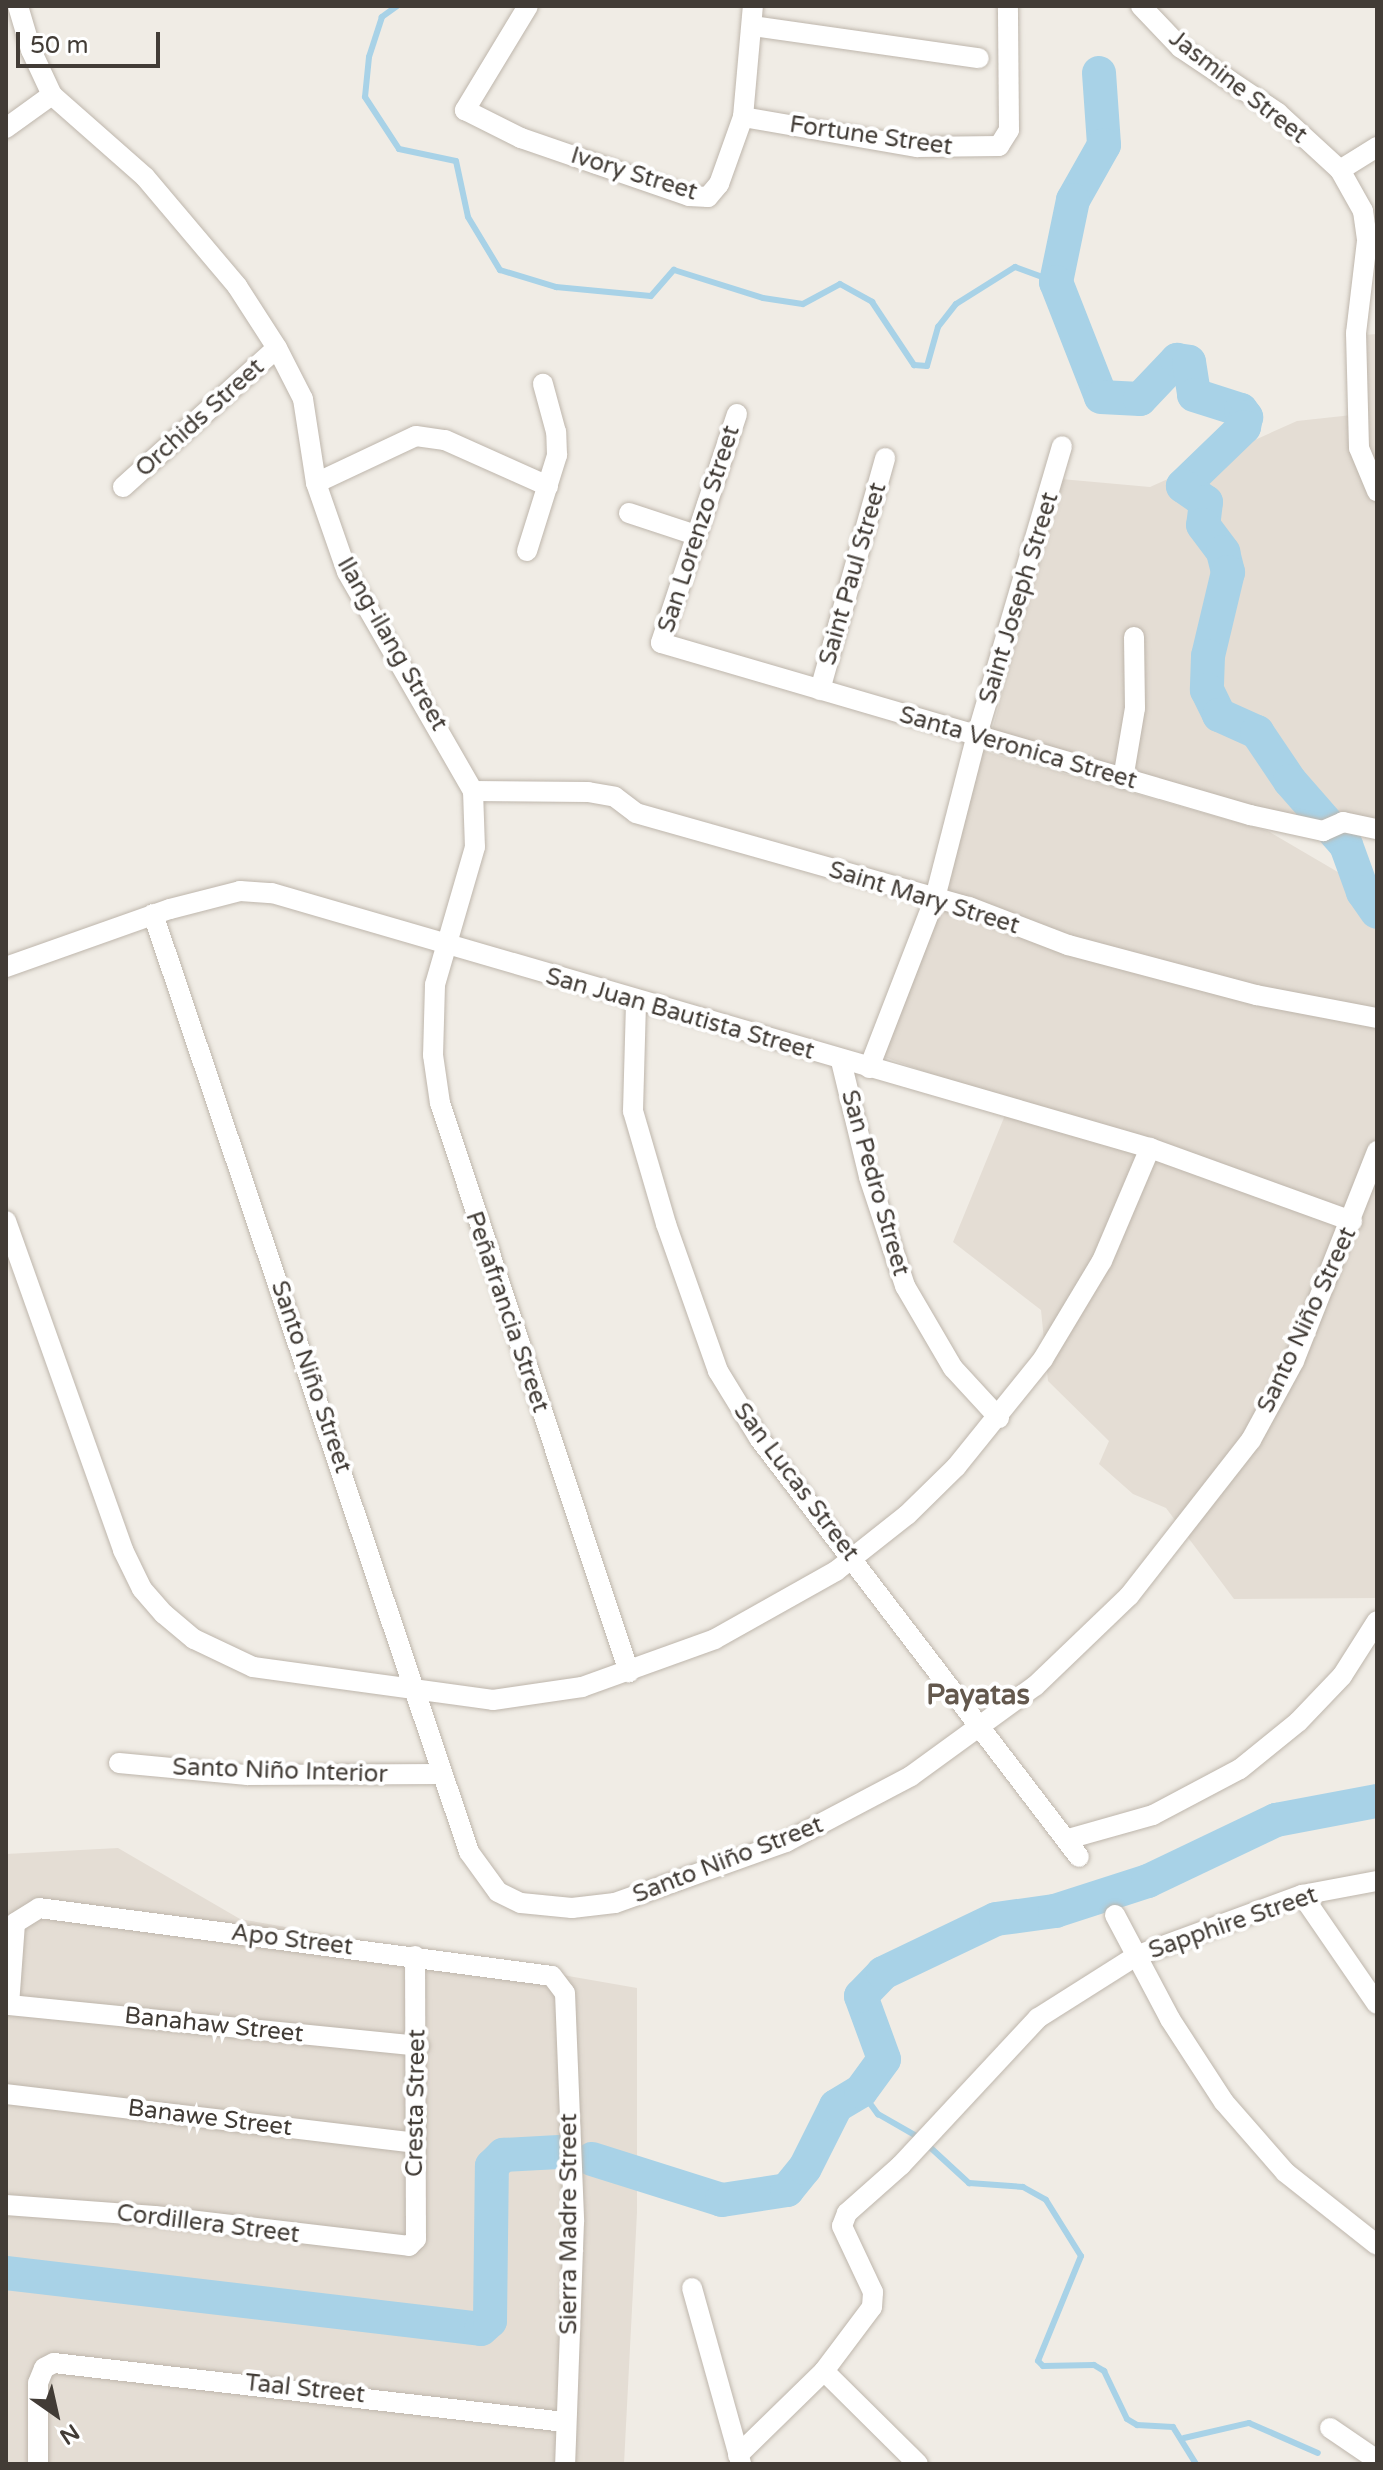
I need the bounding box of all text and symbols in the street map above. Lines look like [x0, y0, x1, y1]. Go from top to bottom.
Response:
scale bar [20, 16, 164, 66]
street label: Jasmine Street [1163, 24, 1313, 150]
text: 50 m [30, 31, 88, 60]
street label: Fortune Street [788, 110, 954, 162]
street label: Ivory Street [567, 141, 701, 207]
street label: Orchids Street [130, 353, 270, 483]
street label: San Lorenzo Street [652, 422, 746, 636]
street label: Saint Paul Street [813, 480, 893, 668]
street label: Saint Joseph Street [973, 489, 1065, 707]
street label: Ilang-ilang Street [331, 552, 453, 736]
street label: Santa Veronica Street [896, 700, 1140, 796]
street label: Saint Mary Street [825, 855, 1023, 941]
street label: San Juan Bautista Street [542, 962, 818, 1066]
street label: San Pedro Street [835, 1087, 915, 1279]
street label: Peñafrancia Street [459, 1208, 555, 1416]
street label: Santo Niño Street [1251, 1223, 1363, 1417]
street label: Santo Niño Street [265, 1277, 357, 1477]
street label: San Lucas Street [727, 1397, 865, 1567]
district label: Payatas [926, 1678, 1030, 1712]
street label: Santo Niño Interior [172, 1753, 388, 1789]
street label: Santo Niño Street [629, 1810, 827, 1910]
street label: Sapphire Street [1145, 1881, 1321, 1965]
street label: Apo Street [230, 1918, 354, 1962]
street label: Banahaw Street [123, 2001, 305, 2049]
street label: Cresta Street [400, 2029, 432, 2177]
street label: Banawe Street [126, 2094, 294, 2142]
street label: Sierra Madre Street [555, 2113, 583, 2335]
street label: Cordillera Street [115, 2199, 301, 2249]
street label: Taal Street [244, 2368, 366, 2410]
north arrow [16, 2374, 96, 2454]
text: N [55, 2418, 84, 2450]

